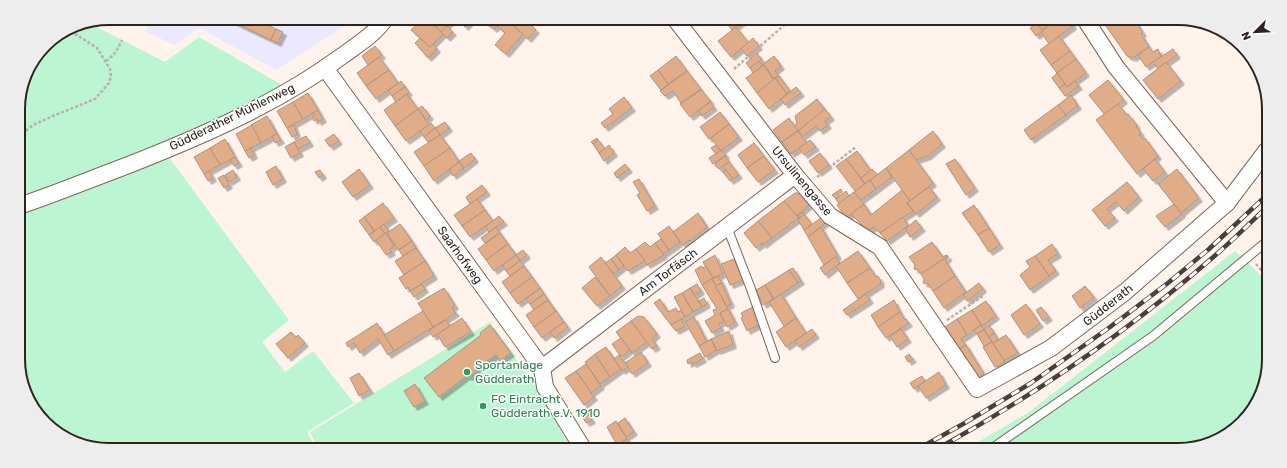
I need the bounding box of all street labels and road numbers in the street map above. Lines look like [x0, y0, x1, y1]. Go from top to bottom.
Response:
street label: Güdderather Mühlenweg [167, 81, 297, 153]
street label: Ursulinengasse [769, 144, 835, 219]
street label: Saarhofweg [435, 224, 485, 286]
street label: Am Torfäsch [636, 245, 700, 299]
street label: Güdderath [1080, 281, 1136, 329]

